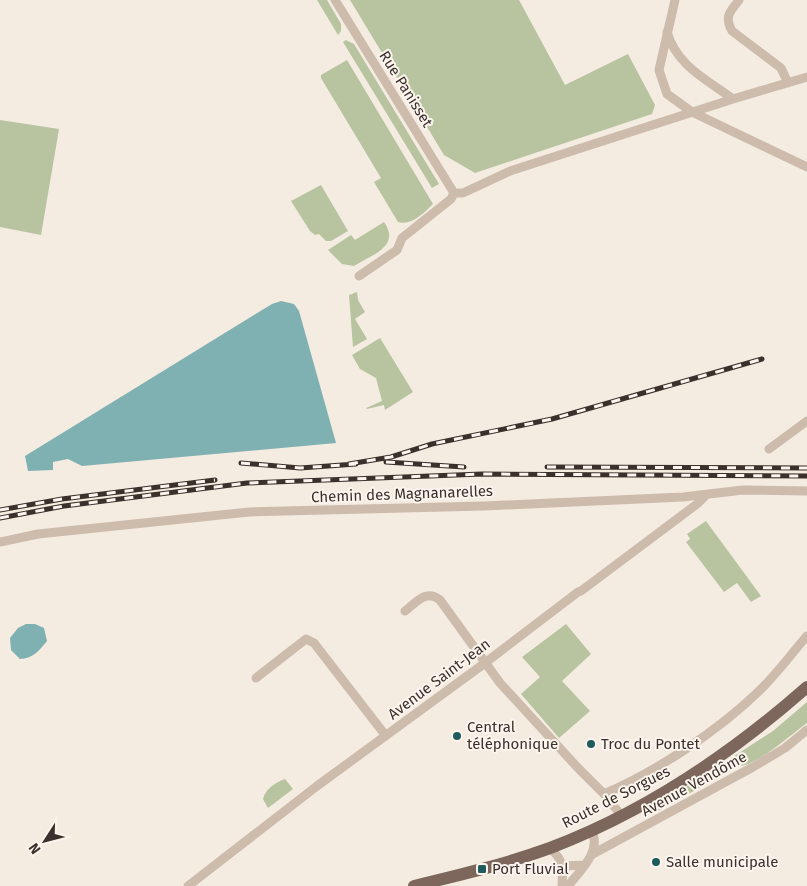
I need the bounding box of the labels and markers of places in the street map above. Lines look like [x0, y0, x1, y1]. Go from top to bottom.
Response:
place label: Central téléphonique [467, 718, 558, 753]
marker: Central téléphonique [451, 730, 463, 742]
place label: Troc du Pontet [601, 735, 700, 753]
marker: Troc du Pontet [585, 738, 597, 750]
place label: Salle municipale [666, 853, 778, 871]
marker: Salle municipale [650, 856, 662, 868]
place label: Port Fluvial [492, 860, 569, 878]
marker: Port Fluvial [476, 863, 488, 875]

